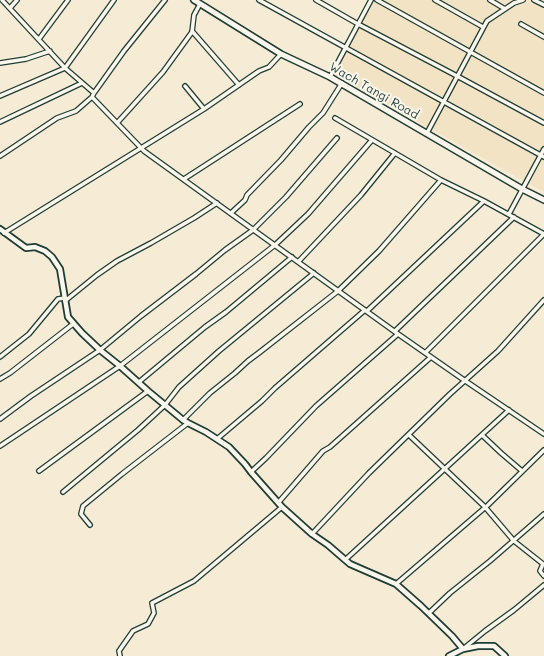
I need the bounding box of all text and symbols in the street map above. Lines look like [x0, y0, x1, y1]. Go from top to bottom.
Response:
street label: Wach Tangi Road [327, 60, 421, 122]

